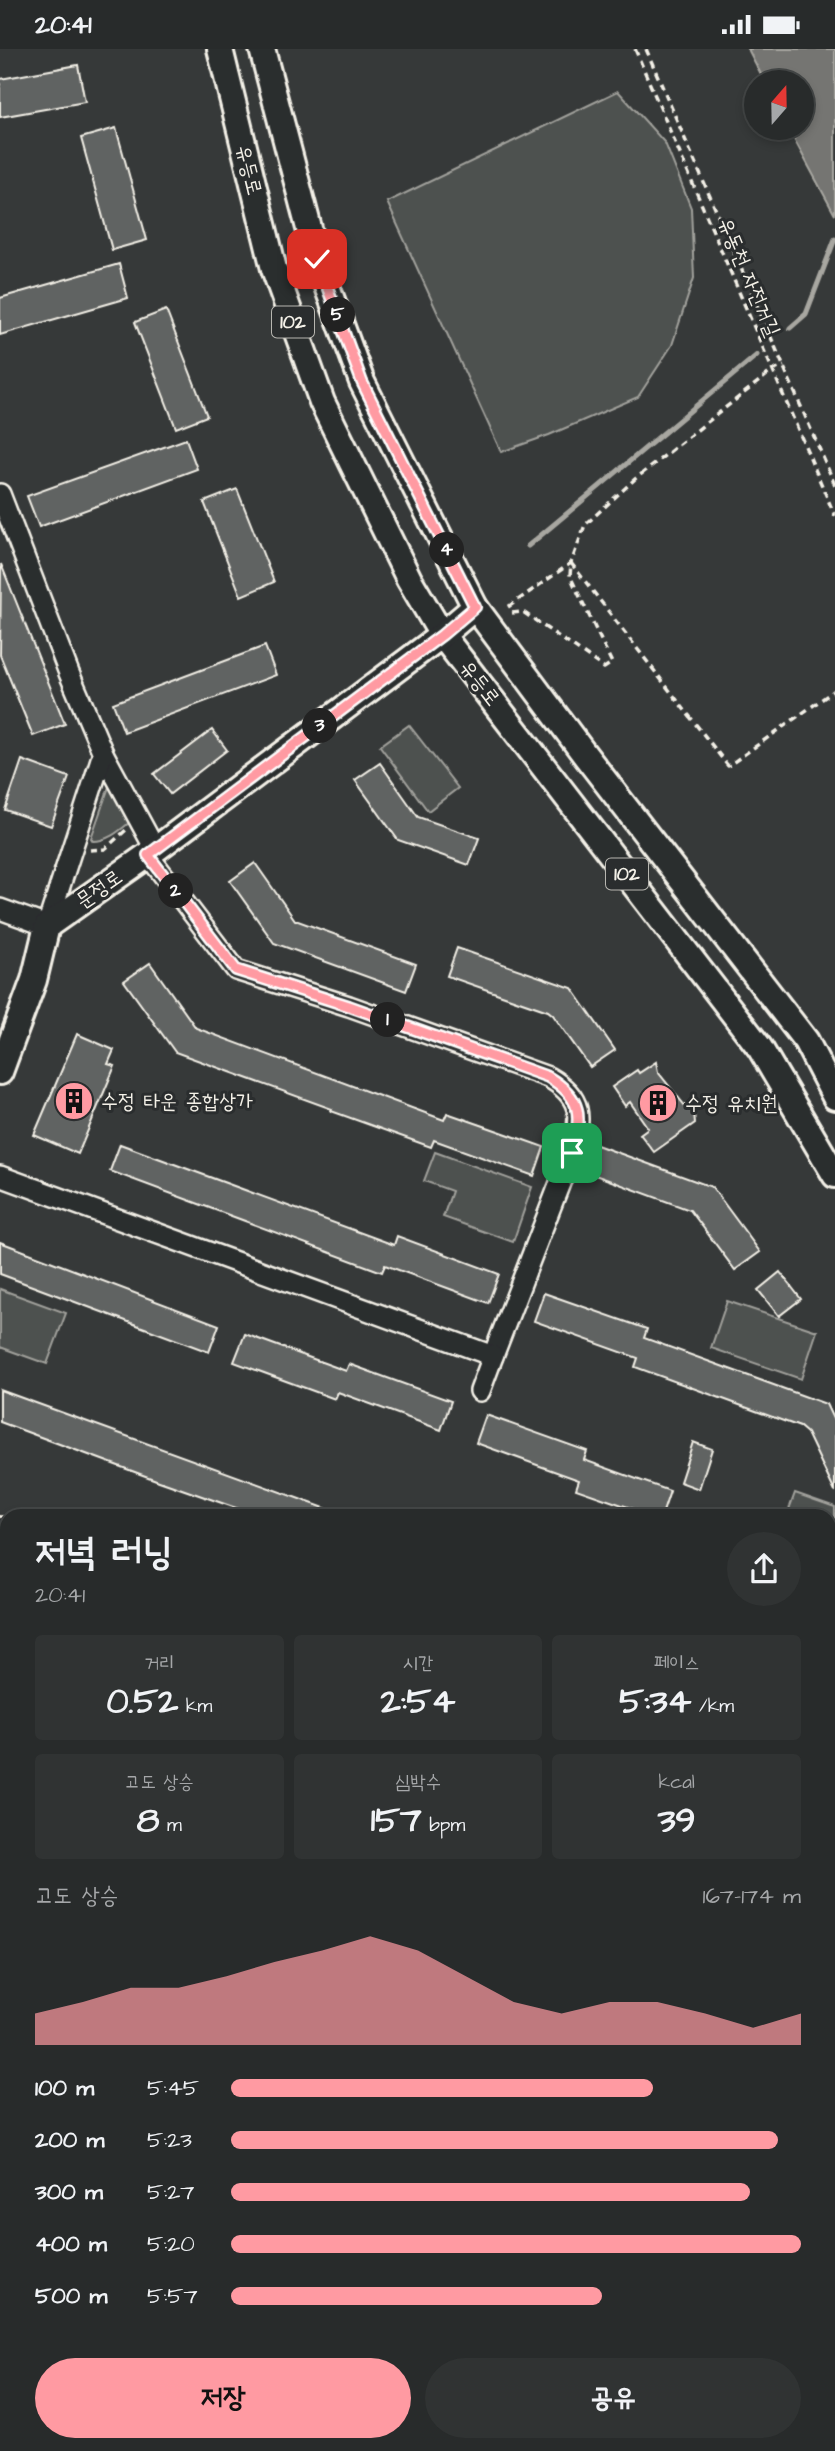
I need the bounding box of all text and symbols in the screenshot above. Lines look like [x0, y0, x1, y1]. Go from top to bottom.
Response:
text: 20:41 [35, 7, 92, 43]
north arrow [744, 70, 814, 140]
map controls [744, 70, 814, 140]
street label: 유등로 [229, 142, 269, 198]
street label: 유동천 자전거길 [711, 213, 787, 341]
pin [287, 229, 347, 289]
icon: check [298, 240, 336, 278]
pin: 5 [320, 297, 356, 333]
text: 5 [331, 301, 344, 328]
road number: 102 [272, 307, 314, 337]
pin: 4 [430, 533, 464, 567]
text: 4 [440, 536, 453, 563]
street label: 유등로 [453, 654, 507, 712]
pin: 3 [302, 709, 338, 743]
text: 3 [315, 712, 324, 739]
road number: 102 [606, 859, 648, 889]
street label: 문정로 [70, 863, 128, 915]
pin: 2 [158, 873, 194, 909]
text: 2 [170, 877, 181, 904]
pin: 1 [370, 1003, 406, 1037]
text: 1 [386, 1006, 389, 1033]
building icon: 수정 타운 종합상가 [53, 1080, 95, 1122]
building icon: 수정 유치원 [637, 1082, 679, 1124]
place label: 수정 타운 종합상가 [101, 1087, 253, 1116]
place label: 수정 유치원 [685, 1089, 778, 1118]
pin [542, 1123, 602, 1183]
icon: arrive [553, 1134, 591, 1172]
text: 저녁 러닝 [35, 1527, 173, 1579]
button: share [727, 1532, 801, 1606]
text: 20:41 [35, 1579, 85, 1611]
text: 거리 [144, 1650, 175, 1677]
text: 시간 [403, 1650, 433, 1677]
text: 페이스 [654, 1650, 700, 1677]
text: 0.52 [106, 1677, 178, 1726]
text: 2:54 [381, 1677, 455, 1726]
text: 5:34 [619, 1677, 691, 1726]
text: km [178, 1693, 212, 1720]
text: /km [691, 1693, 734, 1720]
text: 고도 상승 [125, 1769, 194, 1796]
text: 심박수 [395, 1769, 441, 1796]
text: kcal [658, 1769, 695, 1796]
text: 8 [137, 1796, 159, 1845]
text: 157 [371, 1796, 422, 1845]
text: 39 [658, 1796, 696, 1845]
text: m [159, 1812, 182, 1839]
text: bpm [422, 1812, 465, 1839]
text: 고도 상승 [35, 1880, 118, 1912]
text: 167–174 m [702, 1880, 801, 1912]
text: 100 m [35, 2072, 94, 2104]
text: 5:45 [147, 2072, 199, 2104]
text: 200 m [35, 2124, 104, 2156]
text: 5:23 [147, 2124, 192, 2156]
text: 300 m [35, 2176, 103, 2208]
text: 5:27 [147, 2176, 194, 2208]
text: 400 m [35, 2228, 107, 2260]
text: 5:20 [147, 2228, 195, 2260]
text: 500 m [35, 2280, 107, 2312]
text: 5:57 [147, 2280, 198, 2312]
button: 저장 [35, 2358, 411, 2438]
button: 공유 [425, 2358, 801, 2438]

